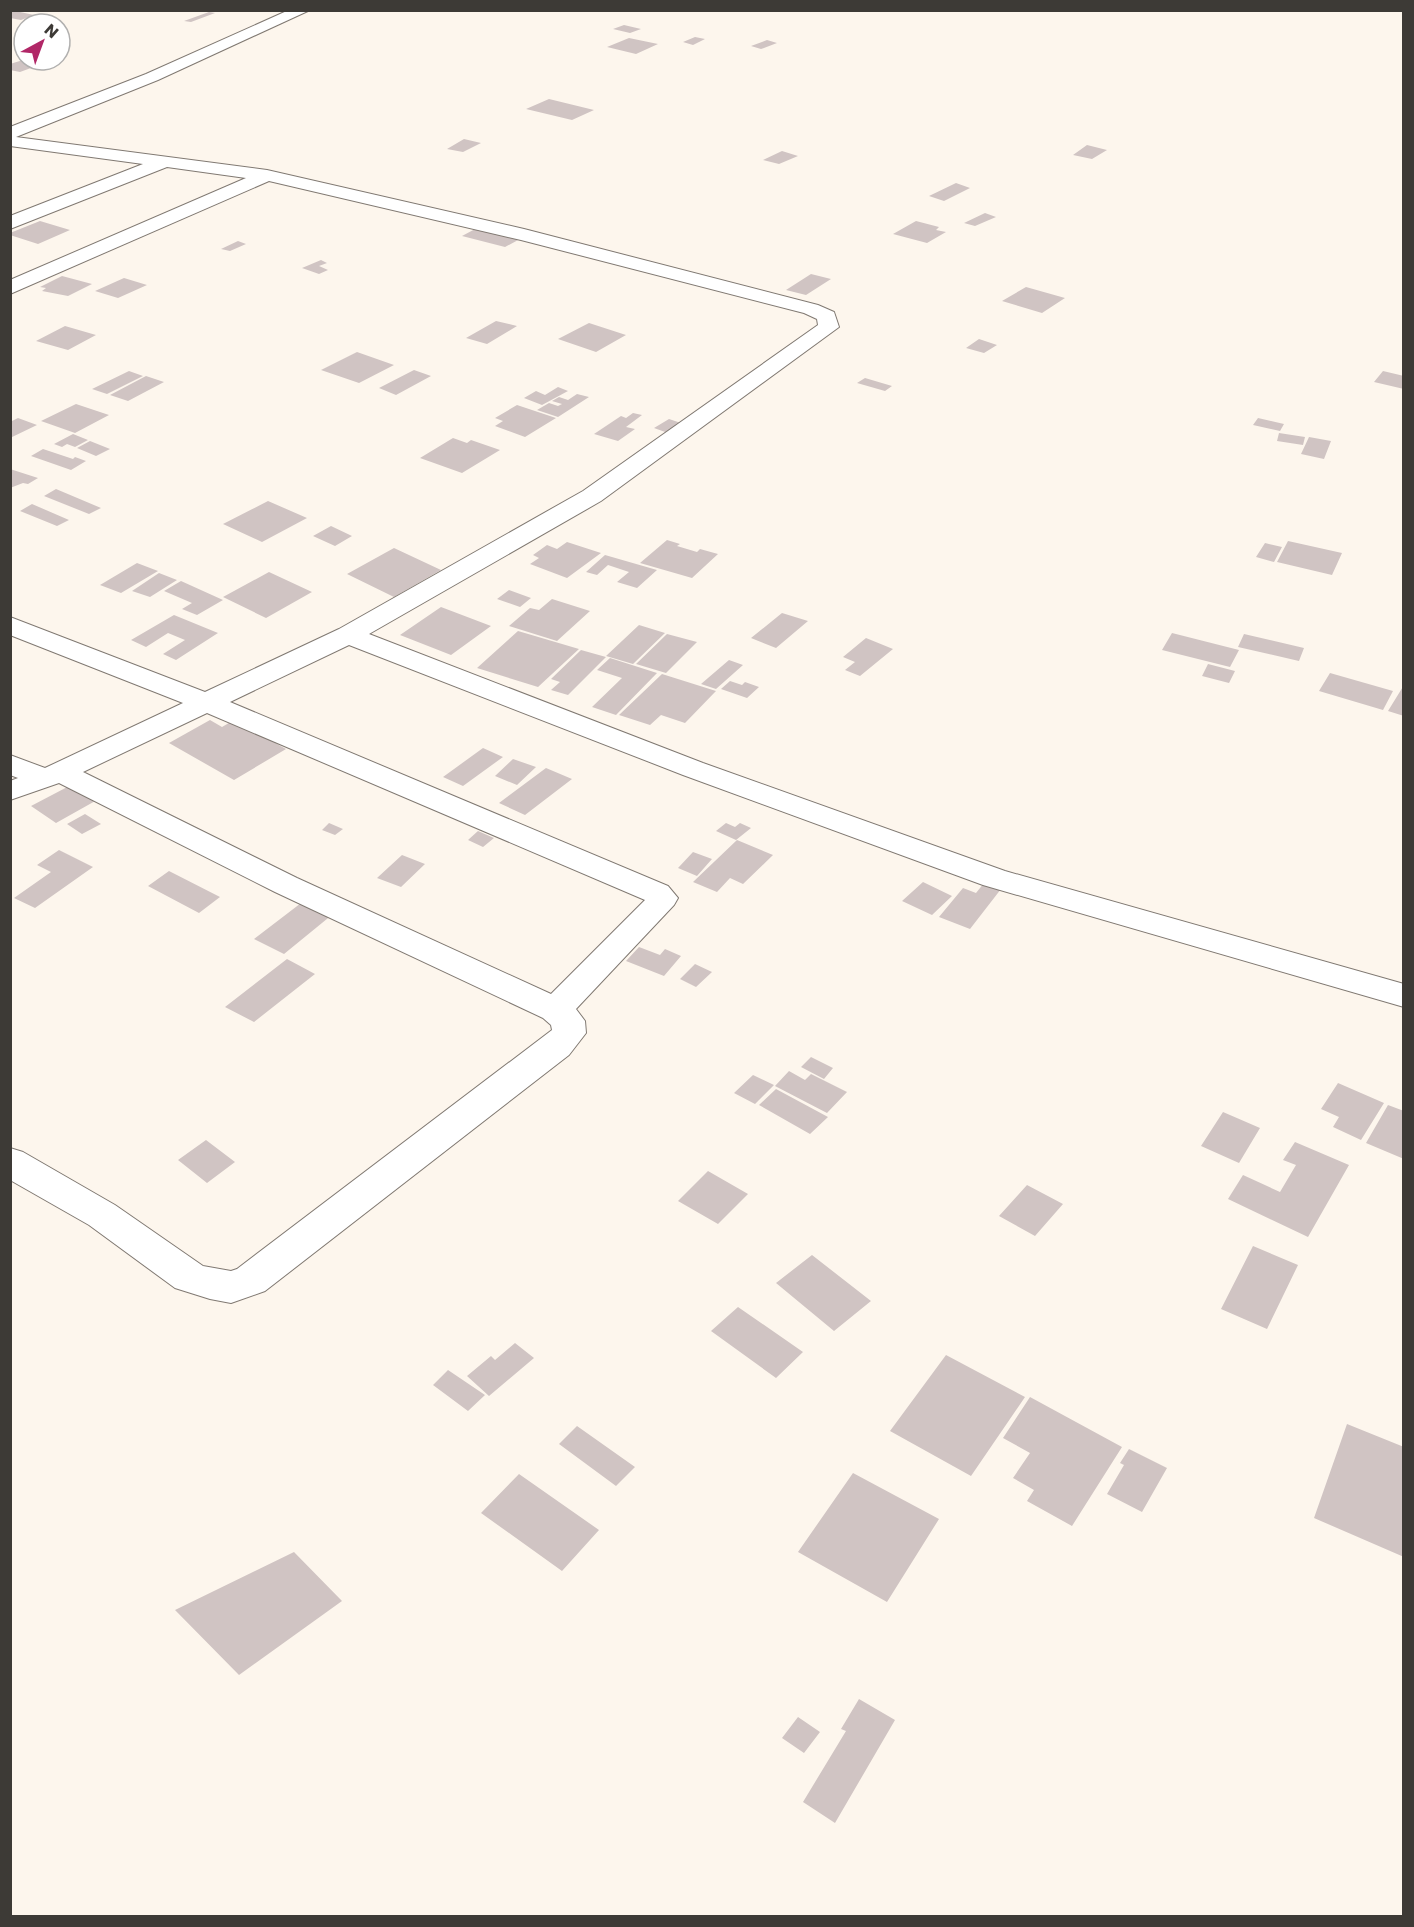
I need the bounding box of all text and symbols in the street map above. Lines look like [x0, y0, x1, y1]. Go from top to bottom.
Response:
north arrow [12, 12, 72, 72]
text: N [39, 18, 64, 44]

